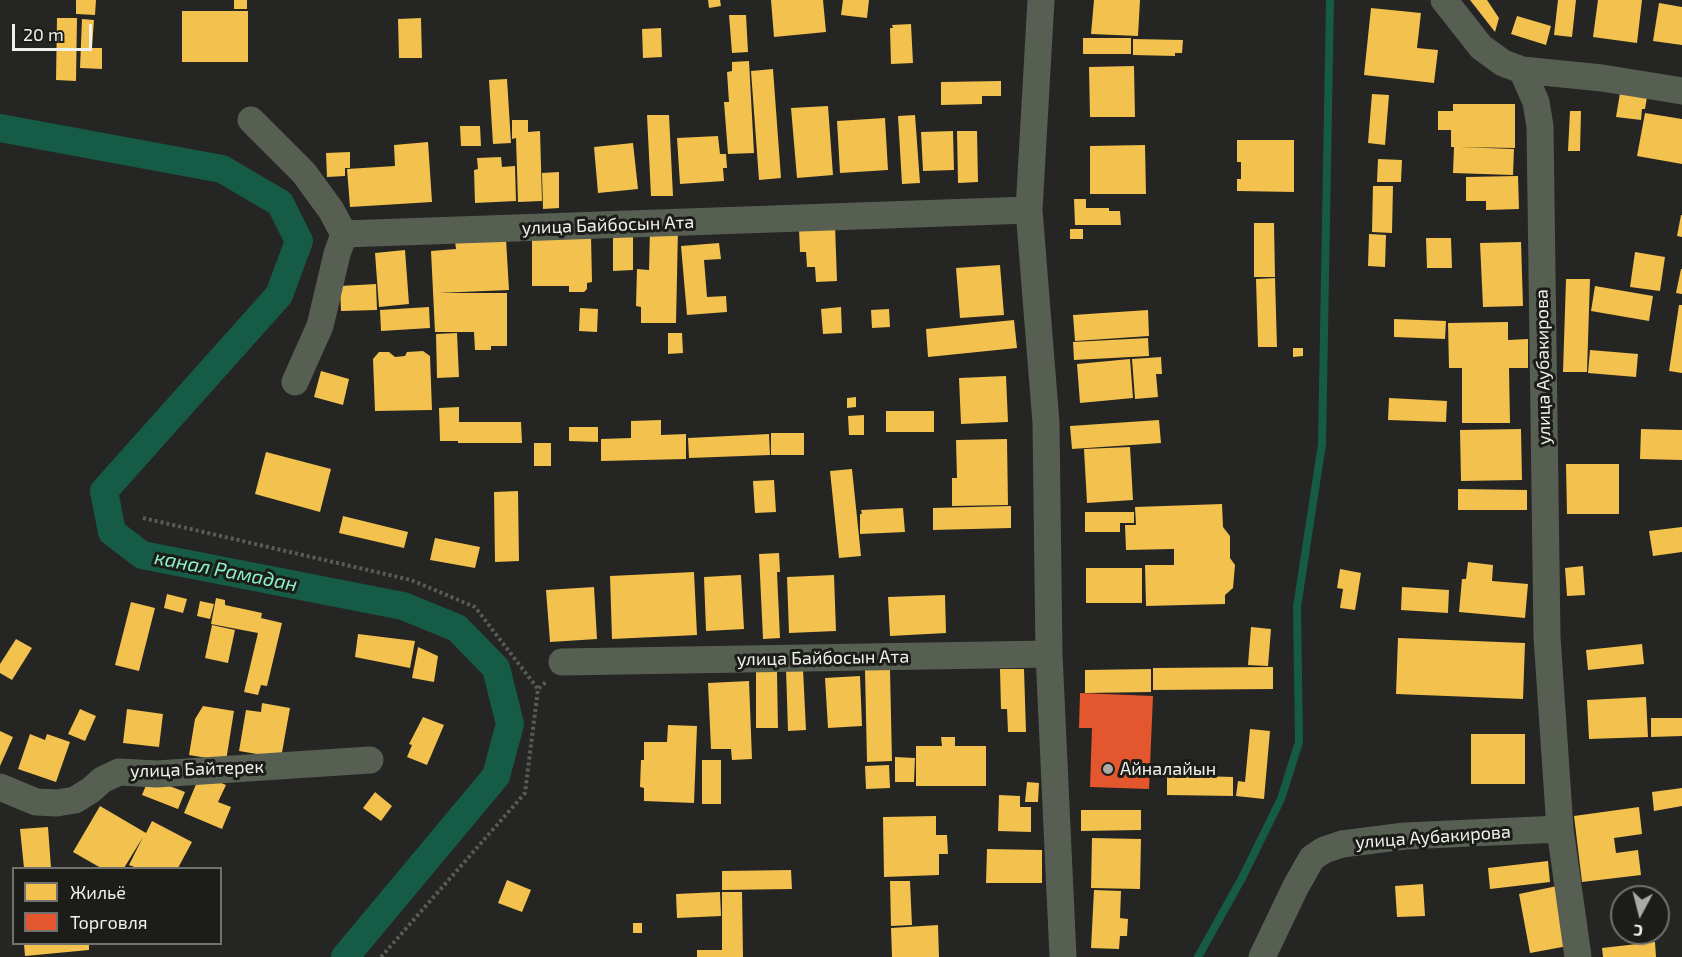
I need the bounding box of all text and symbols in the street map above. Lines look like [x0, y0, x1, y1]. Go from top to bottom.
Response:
scale bar [15, 12, 94, 50]
text: 20 m [23, 23, 64, 45]
street label: улица Байбосын Ата [521, 211, 695, 239]
street label: улица Аубакирова [1531, 289, 1555, 445]
water label: канал Рамадан [153, 545, 299, 597]
street label: улица Байбосын Ата [737, 646, 909, 670]
street label: улица Байтерек [130, 756, 264, 782]
place label: Айналайын [1120, 758, 1216, 780]
marker: Айналайын [1101, 762, 1115, 776]
street label: улица Аубакирова [1354, 821, 1512, 853]
legend [12, 867, 222, 945]
text: Жильё [70, 881, 126, 903]
north arrow [1610, 885, 1670, 945]
text: Торговля [70, 911, 148, 933]
text: С [1632, 921, 1644, 941]

